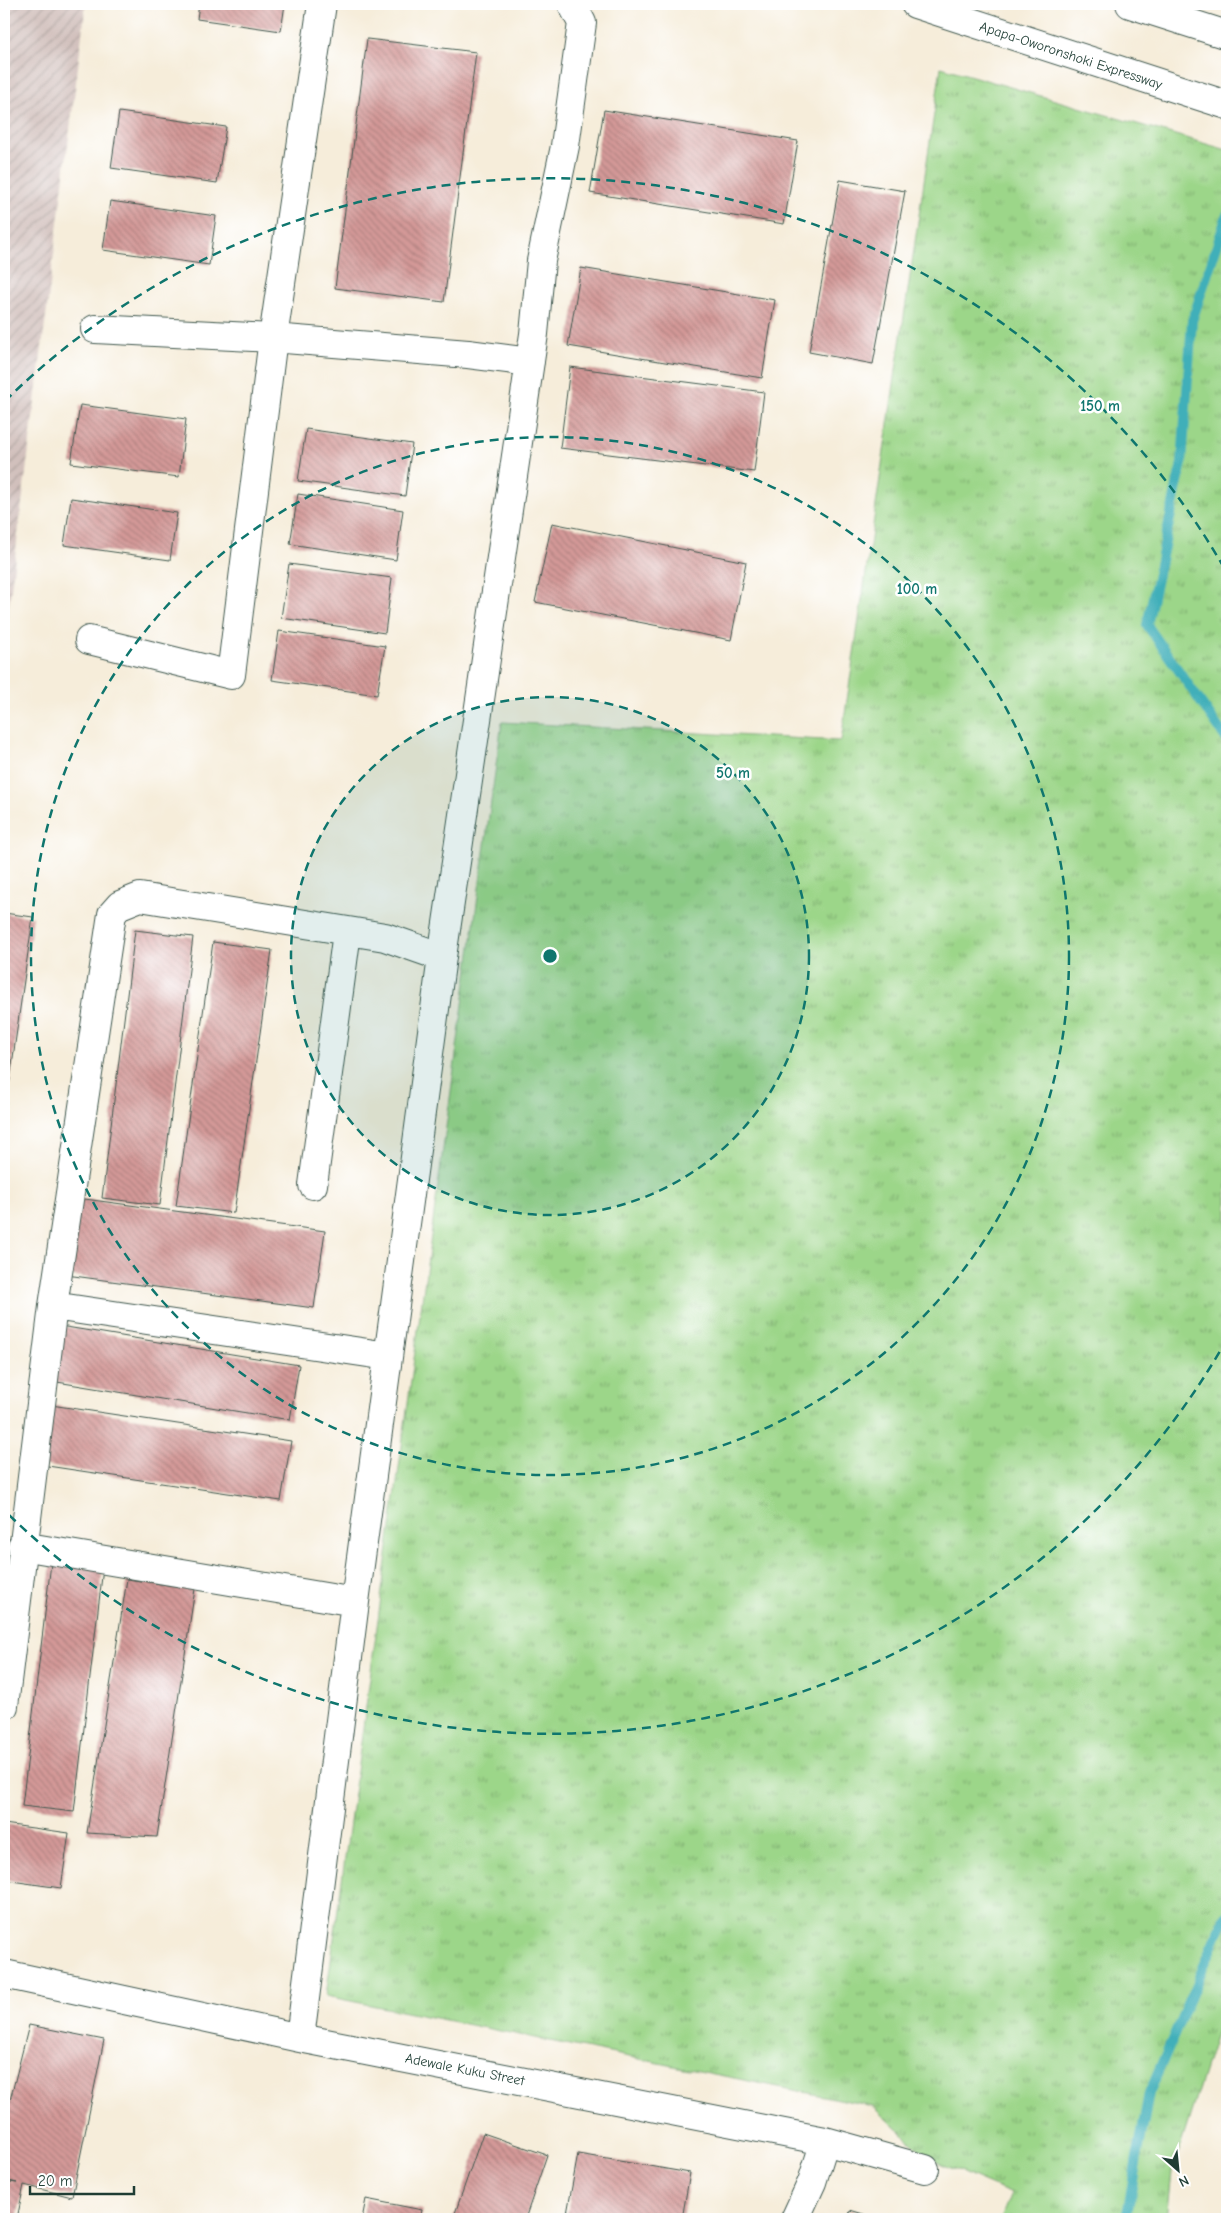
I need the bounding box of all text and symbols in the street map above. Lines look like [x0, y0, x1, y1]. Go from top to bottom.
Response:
street label: Apapa-Oworonshoki Expressway [977, 18, 1165, 93]
text: 150 m [1080, 397, 1120, 415]
text: 100 m [897, 580, 937, 598]
text: 50 m [716, 764, 750, 782]
centre of rings [541, 947, 559, 965]
street label: Adewale Kuku Street [404, 2050, 527, 2090]
north arrow [1154, 2146, 1204, 2196]
scale bar [30, 2163, 134, 2195]
text: N [1176, 2171, 1192, 2191]
text: 20 m [38, 2172, 72, 2190]

